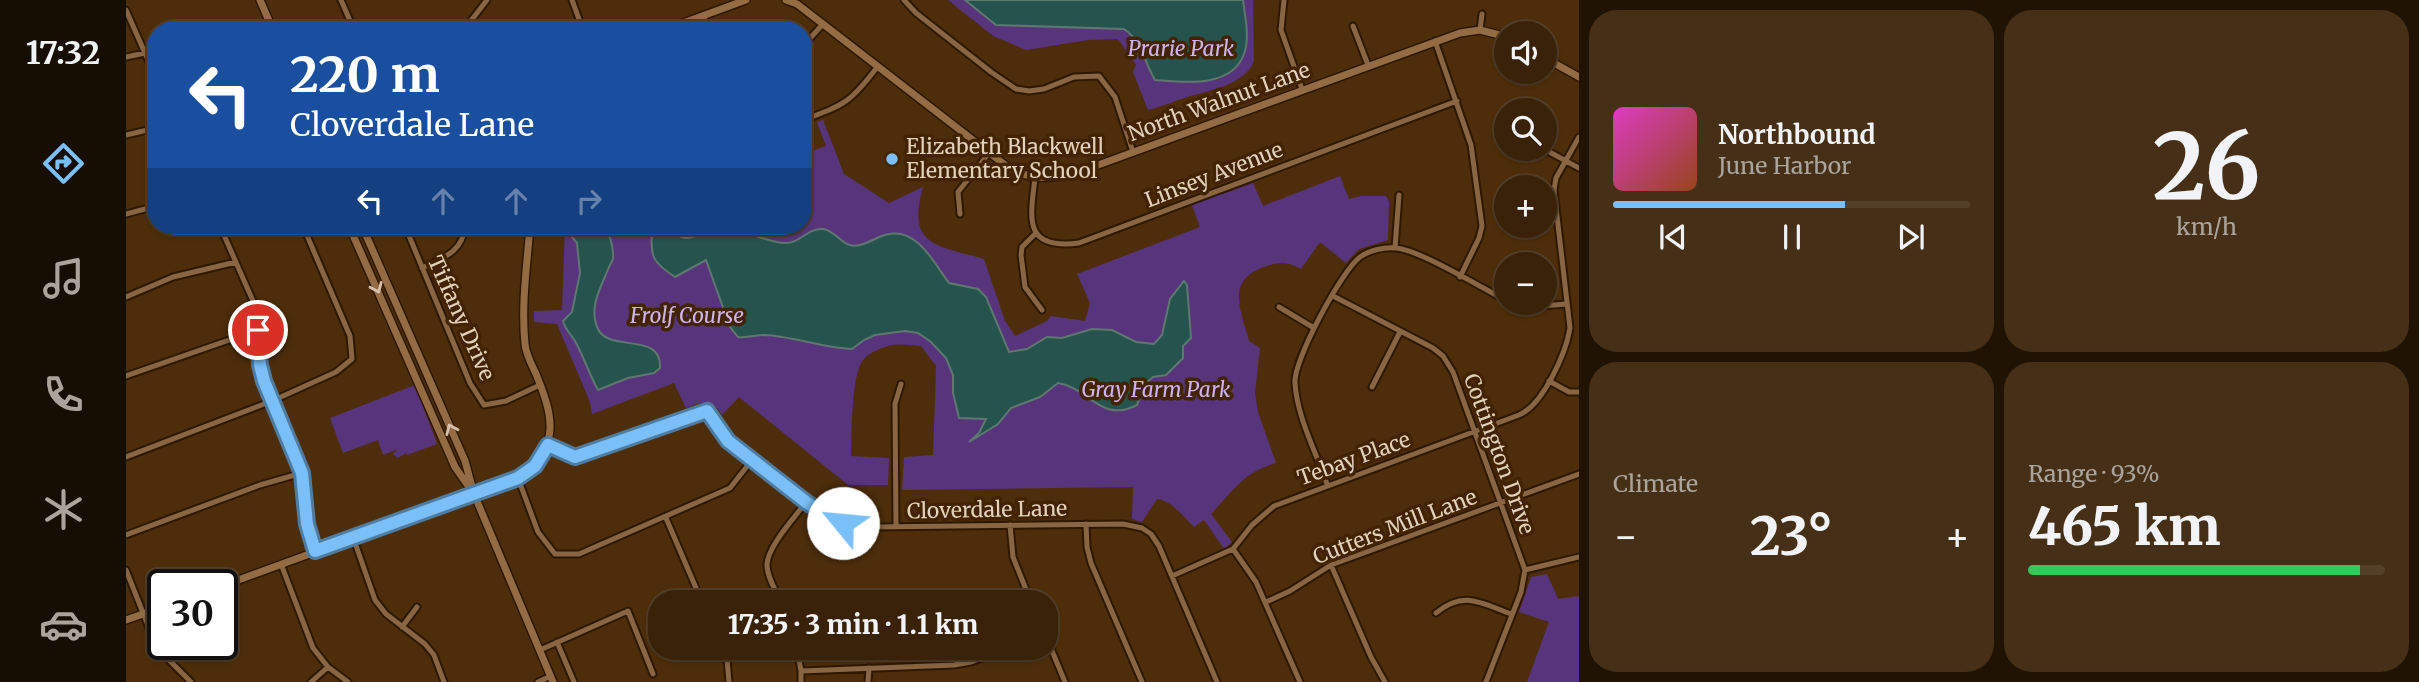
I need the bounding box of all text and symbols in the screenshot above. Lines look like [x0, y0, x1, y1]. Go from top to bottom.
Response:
map controls [1494, 21, 1557, 315]
button: sound [1494, 21, 1557, 84]
text: 17:32 [26, 33, 100, 73]
park label: Prarie Park [1128, 35, 1235, 62]
text: 220 m [290, 44, 440, 105]
icon: left [175, 49, 266, 140]
street label: North Walnut Lane [1124, 56, 1314, 147]
button: search [1494, 98, 1557, 161]
text: Cloverdale Lane [290, 105, 534, 145]
text: 26 [2153, 109, 2260, 224]
text: Northbound [1718, 118, 1876, 151]
place label: Elizabeth Blackwell Elementary School [906, 133, 1104, 184]
street label: Linsey Avenue [1141, 136, 1287, 213]
icon: directions [39, 139, 88, 188]
marker: Elizabeth Blackwell Elementary School [884, 151, 900, 167]
text: June Harbor [1718, 151, 1851, 180]
button: + [1494, 175, 1557, 238]
icon: left [351, 182, 389, 220]
icon: ahead [424, 182, 462, 220]
icon: ahead [497, 182, 535, 220]
icon: right [570, 182, 608, 220]
text: km/h [2176, 212, 2237, 241]
icon: previous [1654, 218, 1692, 256]
icon: pause [1773, 218, 1811, 256]
icon: next [1892, 218, 1930, 256]
street label: Tiffany Drive [422, 251, 501, 385]
button: − [1494, 252, 1557, 315]
icon: music [39, 254, 88, 303]
one-way arrow [369, 281, 383, 293]
pin [228, 300, 288, 360]
park label: Frolf Course [629, 302, 744, 329]
icon: arrive [239, 311, 277, 349]
icon: phone [39, 370, 88, 419]
street label: Cottington Drive [1458, 370, 1541, 538]
park label: Gray Farm Park [1082, 376, 1231, 403]
one-way arrow [445, 424, 459, 437]
street label: Tebay Place [1294, 426, 1414, 491]
text: Range · 93% [2028, 459, 2160, 488]
text: Climate [1613, 469, 1698, 498]
street label: Cutters Mill Lane [1309, 483, 1481, 570]
icon: climate [39, 485, 88, 534]
position arrow [806, 486, 880, 560]
text: 465 km [2028, 494, 2221, 559]
street label: Cloverdale Lane [907, 495, 1067, 524]
text: 23° [1750, 504, 1833, 569]
text: − [1613, 513, 1638, 560]
text: + [1945, 513, 1970, 560]
speed limit sign: 30 [147, 569, 238, 660]
icon: car [39, 600, 88, 649]
text: 17:35 · 3 min · 1.1 km [728, 608, 978, 641]

